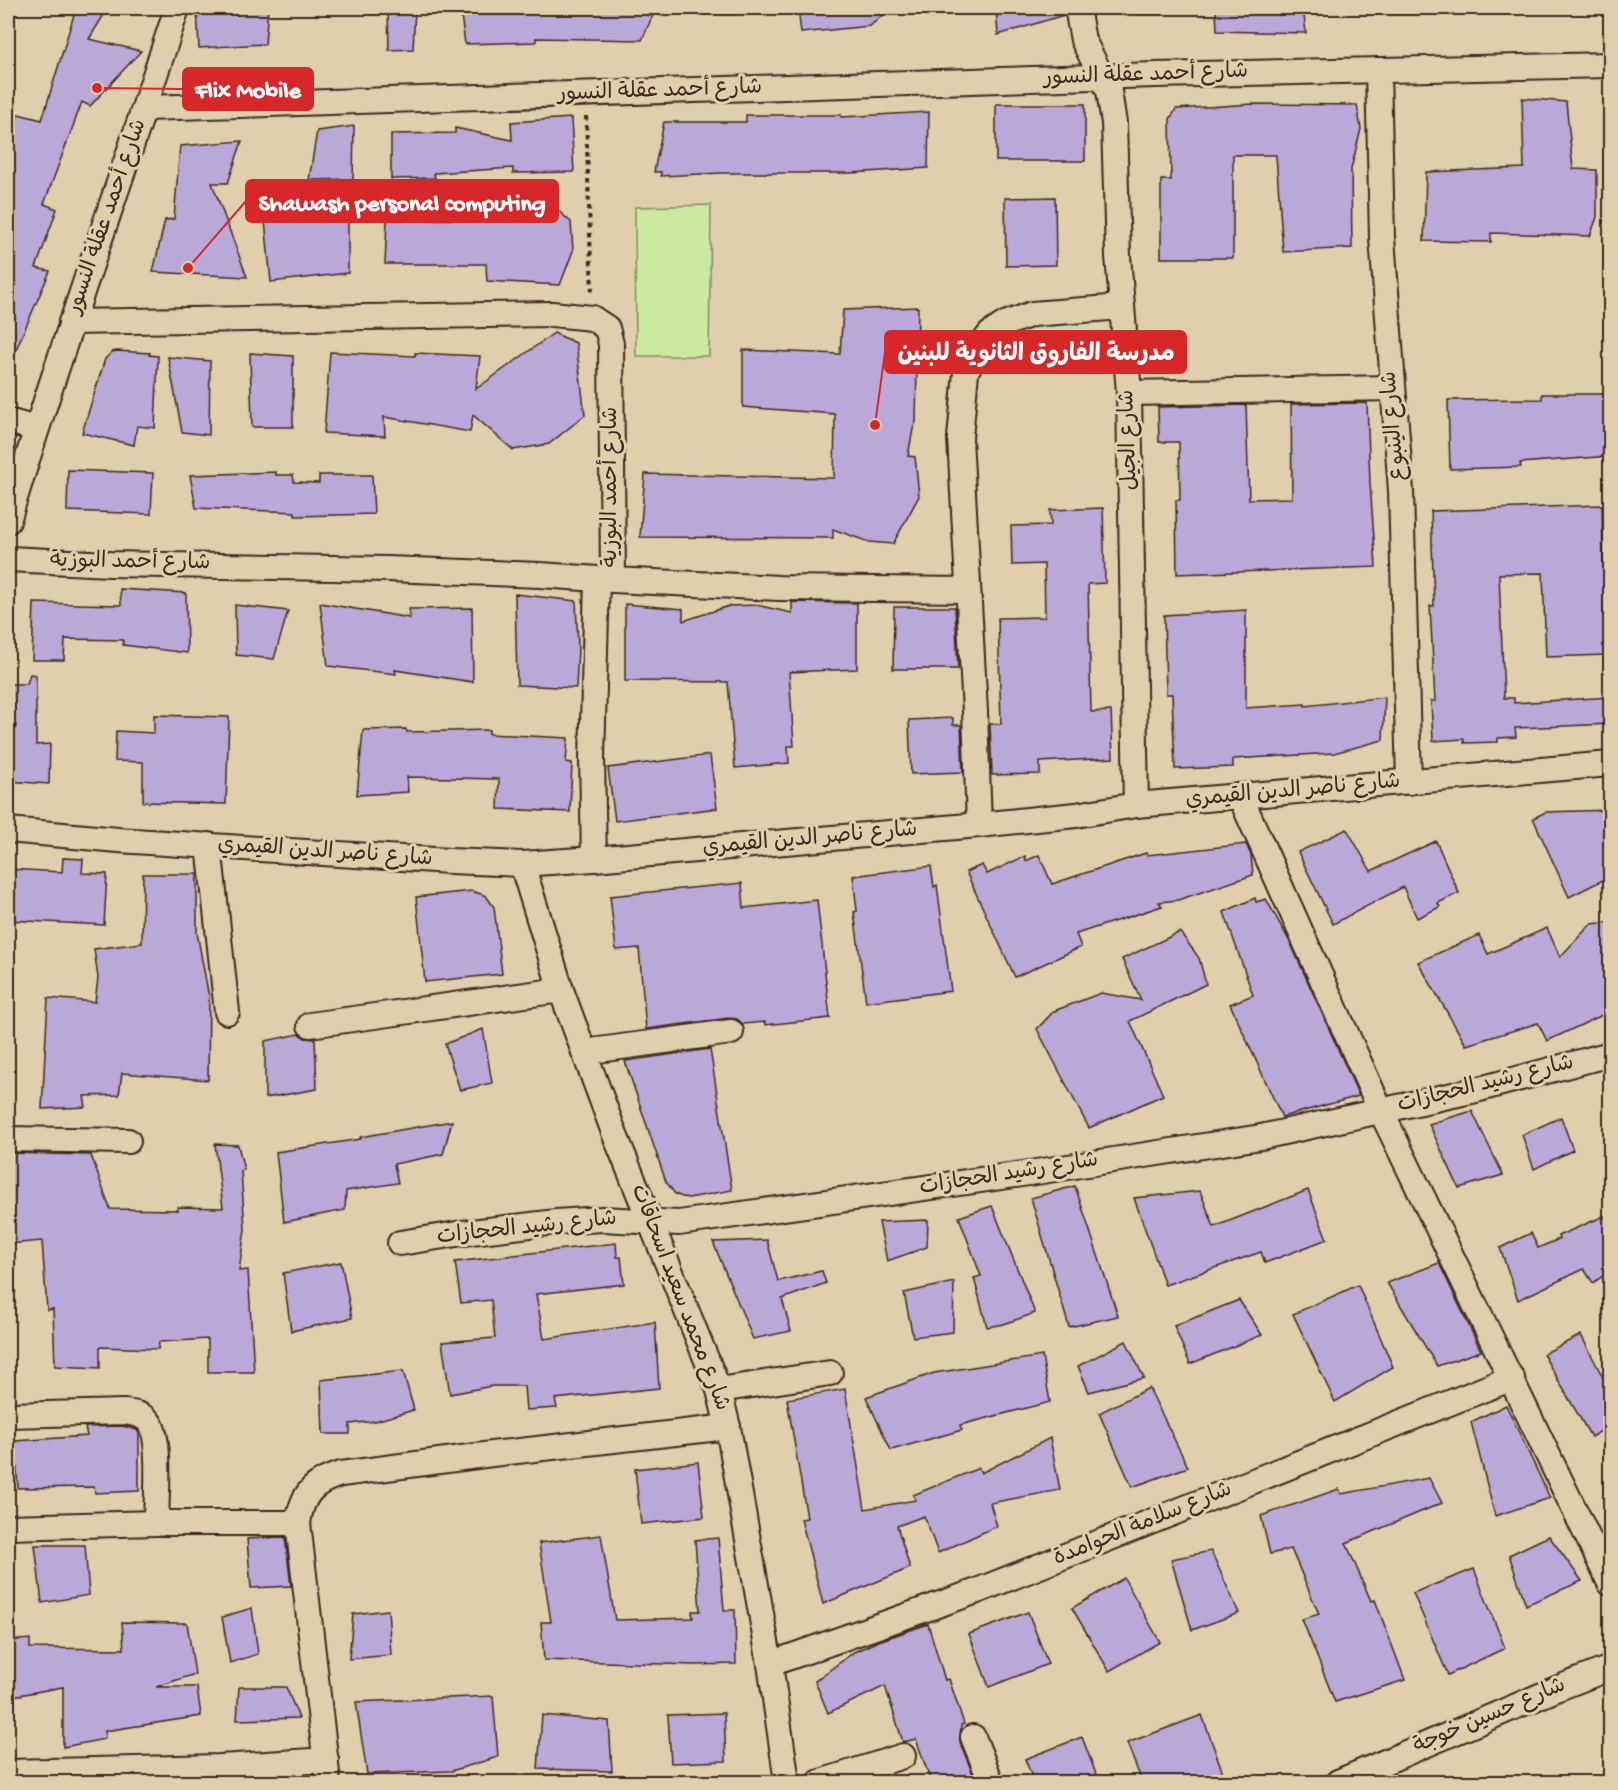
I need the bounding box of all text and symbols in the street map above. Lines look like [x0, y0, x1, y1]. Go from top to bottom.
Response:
street label: شارع أحمد عقلة النسور [1041, 55, 1248, 93]
callout: Flix Mobile [183, 68, 313, 110]
street label: شارع أحمد عقلة النسور [555, 71, 762, 109]
text: Flix Mobile [194, 78, 302, 107]
street label: شارع أحمد عقلة النسور [58, 115, 154, 320]
callout: Shawash personal computing [246, 180, 558, 222]
text: Shawash personal computing [258, 191, 546, 220]
callout: مدرسة الفاروق الثانوية للبنين [885, 331, 1186, 373]
text: مدرسة الفاروق الثانوية للبنين [897, 340, 1175, 370]
street label: شارع الينبوع [1377, 370, 1413, 482]
street label: شارع الجيل [1115, 389, 1145, 491]
street label: شارع أحمد البوزية [595, 407, 625, 567]
street label: شارع أحمد البوزية [50, 545, 211, 577]
street label: شارع ناصر الدين القيمري [1185, 770, 1401, 814]
street label: شارع ناصر الدين القيمري [702, 818, 918, 862]
street label: شارع ناصر الدين القيمري [217, 833, 433, 873]
street label: شارع رشيد الحجازات [1395, 1051, 1577, 1119]
street label: شارع رشيد الحجازات [918, 1148, 1100, 1202]
street label: شارع محمد سعيد اسحاقات [624, 1181, 734, 1415]
street label: شارع رشيد الحجازات [436, 1207, 618, 1251]
street label: شارع سلامة الحوامدة [1050, 1477, 1236, 1573]
street label: شارع حسين خوجة [1410, 1673, 1570, 1761]

